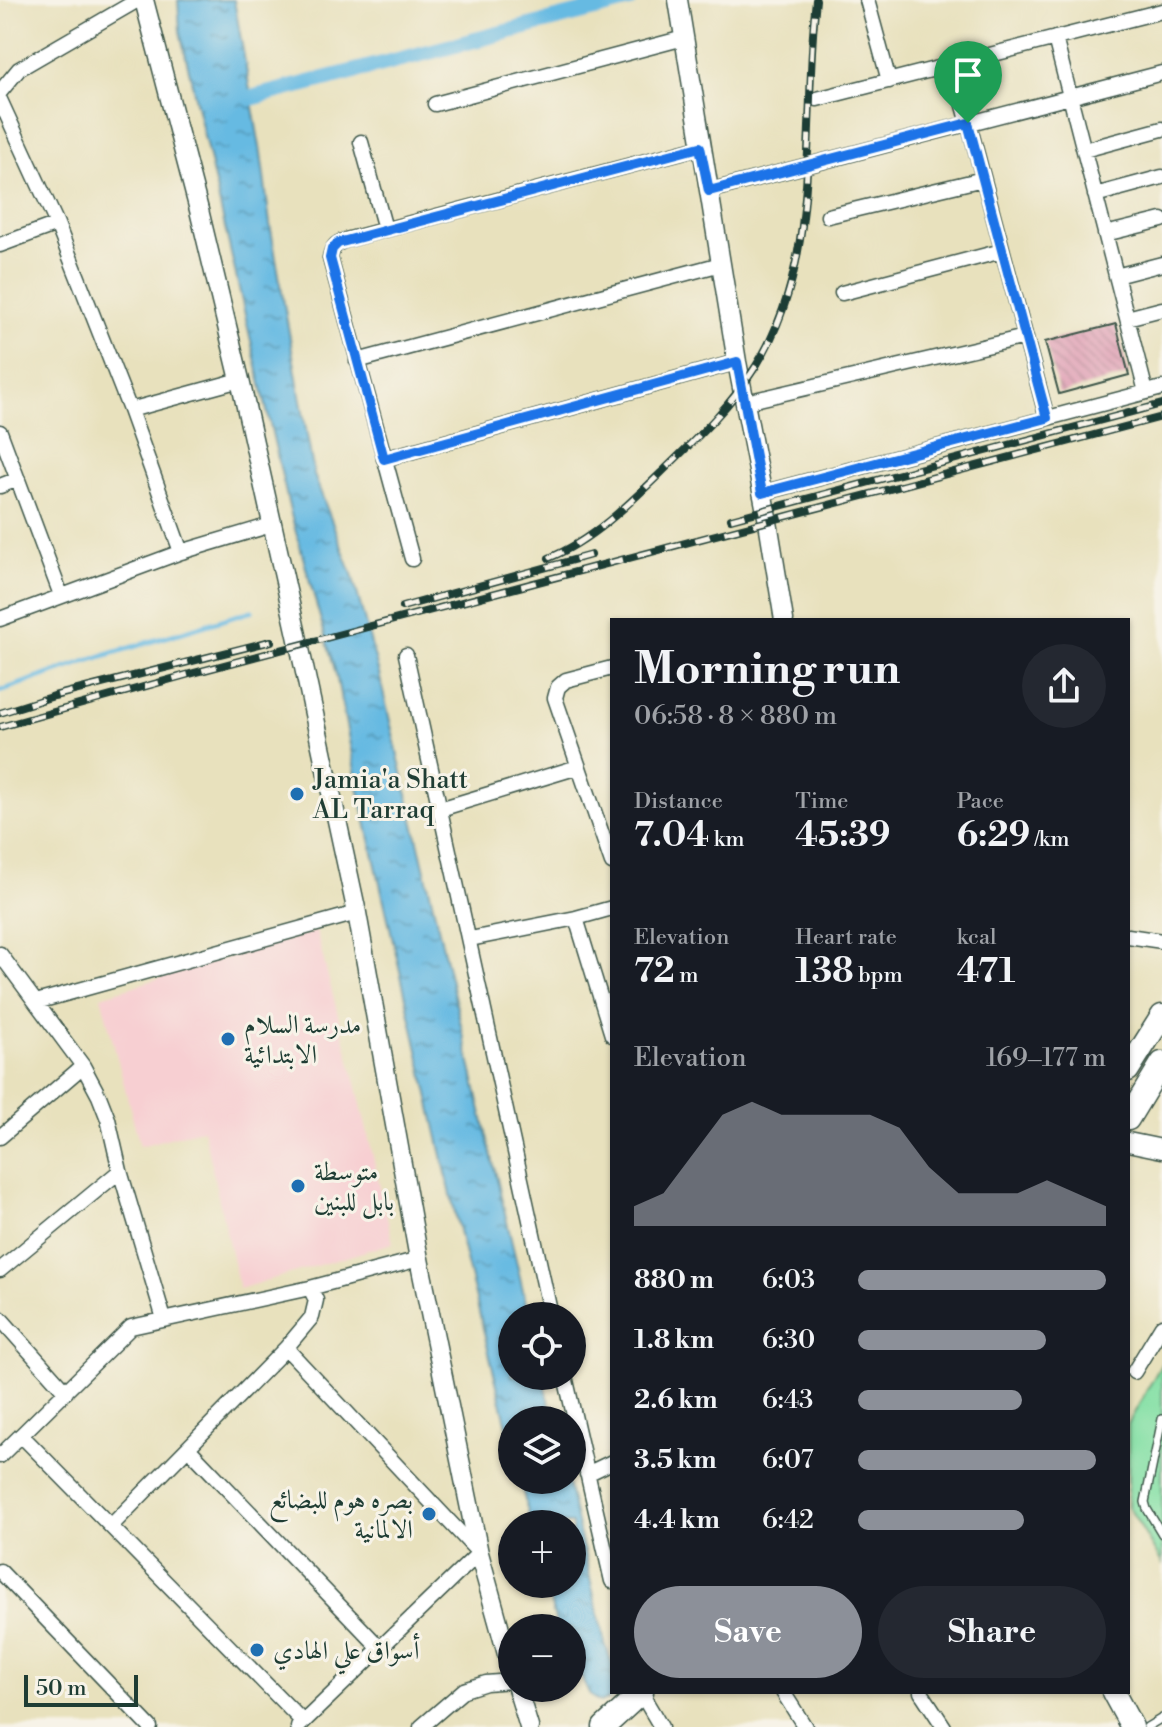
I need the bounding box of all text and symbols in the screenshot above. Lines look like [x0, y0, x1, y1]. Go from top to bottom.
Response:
pin [934, 41, 1002, 123]
icon: arrive [946, 53, 990, 97]
text: Morning run [634, 642, 900, 697]
button: share [1022, 644, 1106, 728]
text: 06:58 · 8 × 880 m [634, 700, 837, 732]
place label: Jamia'a Shatt AL Tarraq [312, 764, 468, 826]
marker: Jamia'a Shatt AL Tarraq [288, 785, 306, 803]
text: Distance [634, 788, 723, 815]
text: Time [795, 788, 848, 815]
text: Pace [957, 788, 1004, 815]
text: 7.04 [634, 815, 709, 857]
text: 45:39 [795, 815, 890, 857]
text: 6:29 [957, 815, 1030, 857]
text: km [709, 826, 745, 853]
text: /km [1030, 826, 1070, 853]
text: Elevation [634, 924, 729, 951]
text: Heart rate [795, 924, 897, 951]
text: kcal [957, 924, 997, 951]
text: 72 [634, 951, 675, 993]
text: 138 [795, 951, 854, 993]
text: 471 [957, 951, 1015, 993]
text: m [675, 962, 699, 989]
text: bpm [854, 962, 903, 989]
place label: مدرسة السلام الابتدائية [244, 1009, 361, 1071]
marker: مدرسة السلام الابتدائية [219, 1030, 237, 1048]
text: Elevation [634, 1042, 747, 1074]
text: 169–177 m [986, 1042, 1106, 1074]
place label: متوسطة بابل للبنين [314, 1156, 394, 1219]
marker: متوسطة بابل للبنين [289, 1177, 307, 1195]
text: 880 m [634, 1264, 714, 1296]
text: 6:03 [762, 1264, 815, 1296]
map controls [498, 1302, 586, 1702]
button: locate [498, 1302, 586, 1390]
text: 1.8 km [634, 1324, 714, 1356]
text: 6:30 [762, 1324, 815, 1356]
text: 2.6 km [634, 1384, 718, 1416]
text: 6:43 [762, 1384, 813, 1416]
button: layers [498, 1406, 586, 1494]
text: 3.5 km [634, 1444, 717, 1476]
text: 6:07 [762, 1444, 814, 1476]
place label: بصره هوم للبضائع الالمانية [269, 1484, 413, 1546]
text: 4.4 km [634, 1504, 720, 1536]
text: 6:42 [762, 1504, 814, 1536]
marker: بصره هوم للبضائع الالمانية [420, 1505, 438, 1523]
button: + [498, 1510, 586, 1598]
button: Save [634, 1586, 862, 1678]
button: Share [878, 1586, 1106, 1678]
button: − [498, 1614, 586, 1702]
place label: أسواق علي الهادي [273, 1633, 420, 1675]
marker: أسواق علي الهادي [248, 1641, 266, 1659]
scale bar [24, 1671, 138, 1707]
text: 50 m [36, 1675, 87, 1702]

